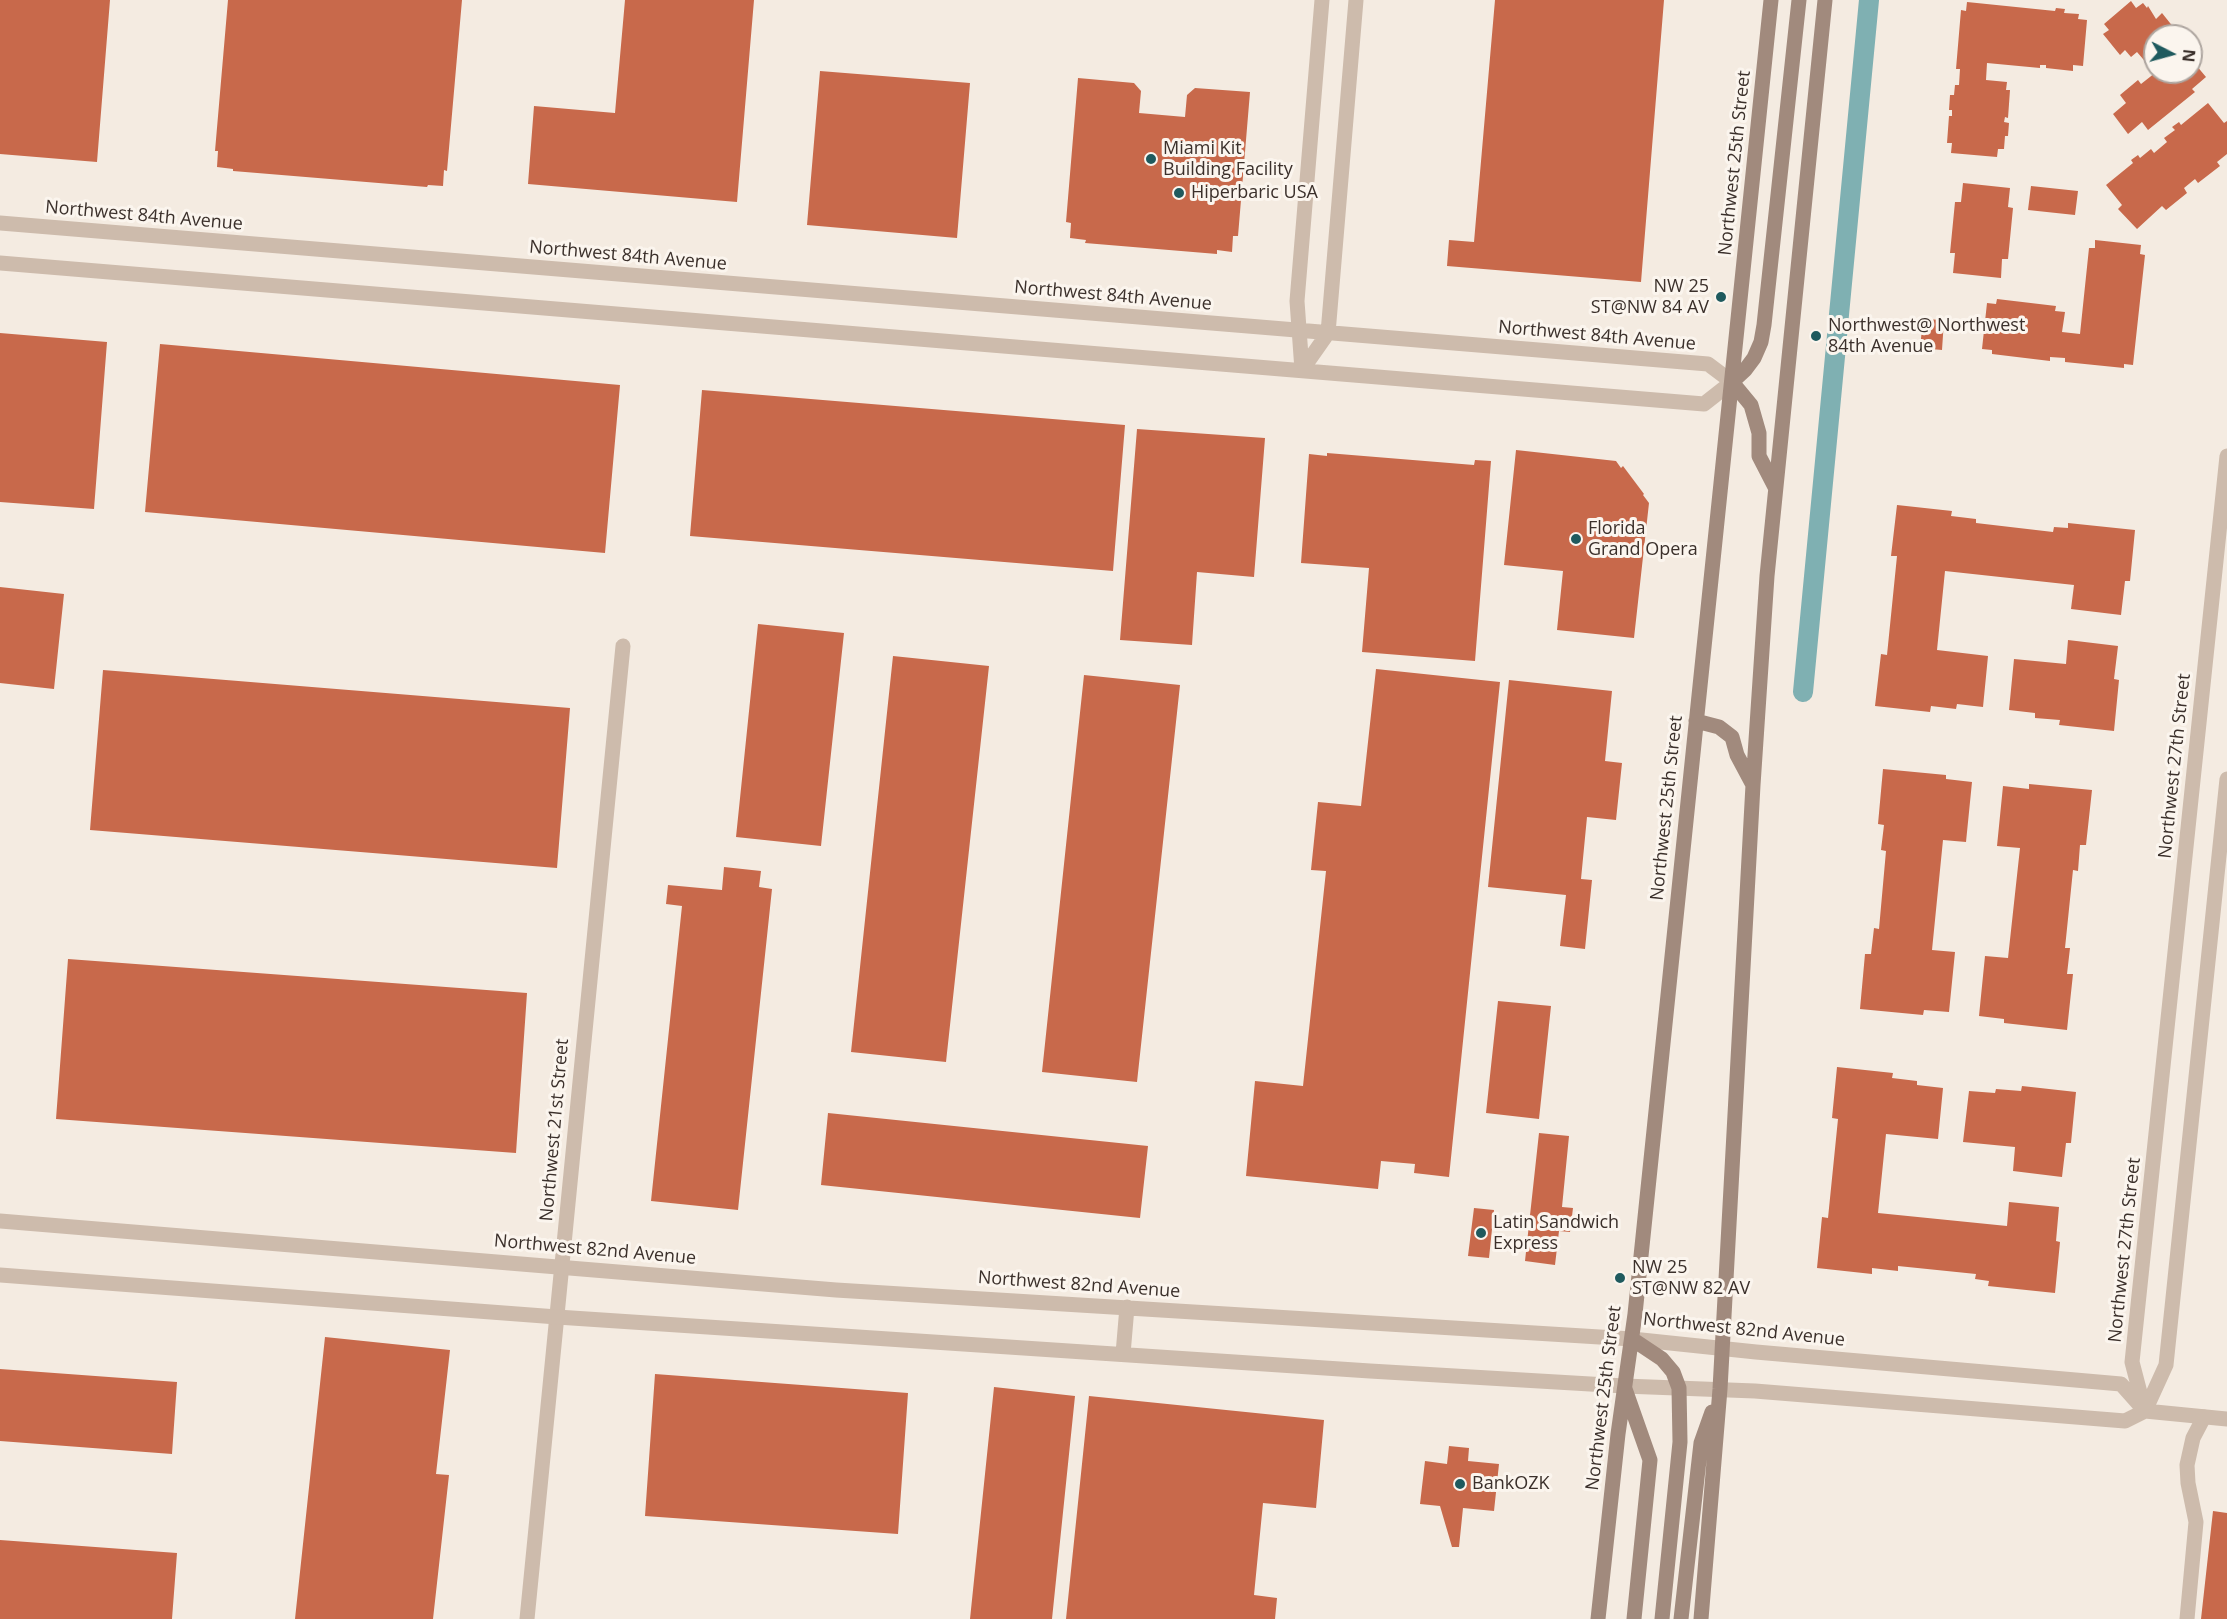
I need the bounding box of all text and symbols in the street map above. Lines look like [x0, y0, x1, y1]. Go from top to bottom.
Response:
north arrow [2143, 24, 2203, 84]
text: N [2177, 48, 2201, 63]
street label: Northwest 25th Street [1715, 69, 1755, 257]
place label: Miami Kit Building Facility [1163, 138, 1293, 180]
marker: Miami Kit Building Facility [1144, 152, 1158, 166]
place label: Hiperbaric USA [1191, 182, 1318, 204]
marker: Hiperbaric USA [1172, 186, 1186, 200]
street label: Northwest 84th Avenue [44, 197, 244, 235]
street label: Northwest 84th Avenue [528, 237, 728, 275]
place label: NW 25 ST@NW 84 AV [1591, 276, 1709, 318]
street label: Northwest 84th Avenue [1013, 277, 1213, 315]
marker: NW 25 ST@NW 84 AV [1714, 290, 1728, 304]
place label: Northwest@ Northwest 84th Avenue [1828, 315, 2025, 358]
street label: Northwest 84th Avenue [1497, 317, 1697, 355]
marker: Northwest@ Northwest 84th Avenue [1809, 329, 1823, 343]
place label: Florida Grand Opera [1588, 518, 1698, 560]
marker: Florida Grand Opera [1569, 532, 1583, 546]
street label: Northwest 27th Street [2155, 672, 2195, 860]
street label: Northwest 25th Street [1647, 714, 1687, 902]
street label: Northwest 21st Street [536, 1038, 574, 1222]
street label: Northwest 27th Street [2105, 1156, 2145, 1344]
place label: Latin Sandwich Express [1493, 1212, 1619, 1254]
marker: Latin Sandwich Express [1474, 1226, 1488, 1240]
street label: Northwest 82nd Avenue [493, 1230, 697, 1270]
place label: NW 25 ST@NW 82 AV [1632, 1257, 1750, 1300]
street label: Northwest 82nd Avenue [977, 1267, 1181, 1303]
marker: NW 25 ST@NW 82 AV [1613, 1271, 1627, 1285]
street label: Northwest 25th Street [1582, 1304, 1626, 1492]
street label: Northwest 82nd Avenue [1642, 1309, 1846, 1351]
place label: BankOZK [1472, 1473, 1549, 1495]
marker: BankOZK [1453, 1477, 1467, 1491]

